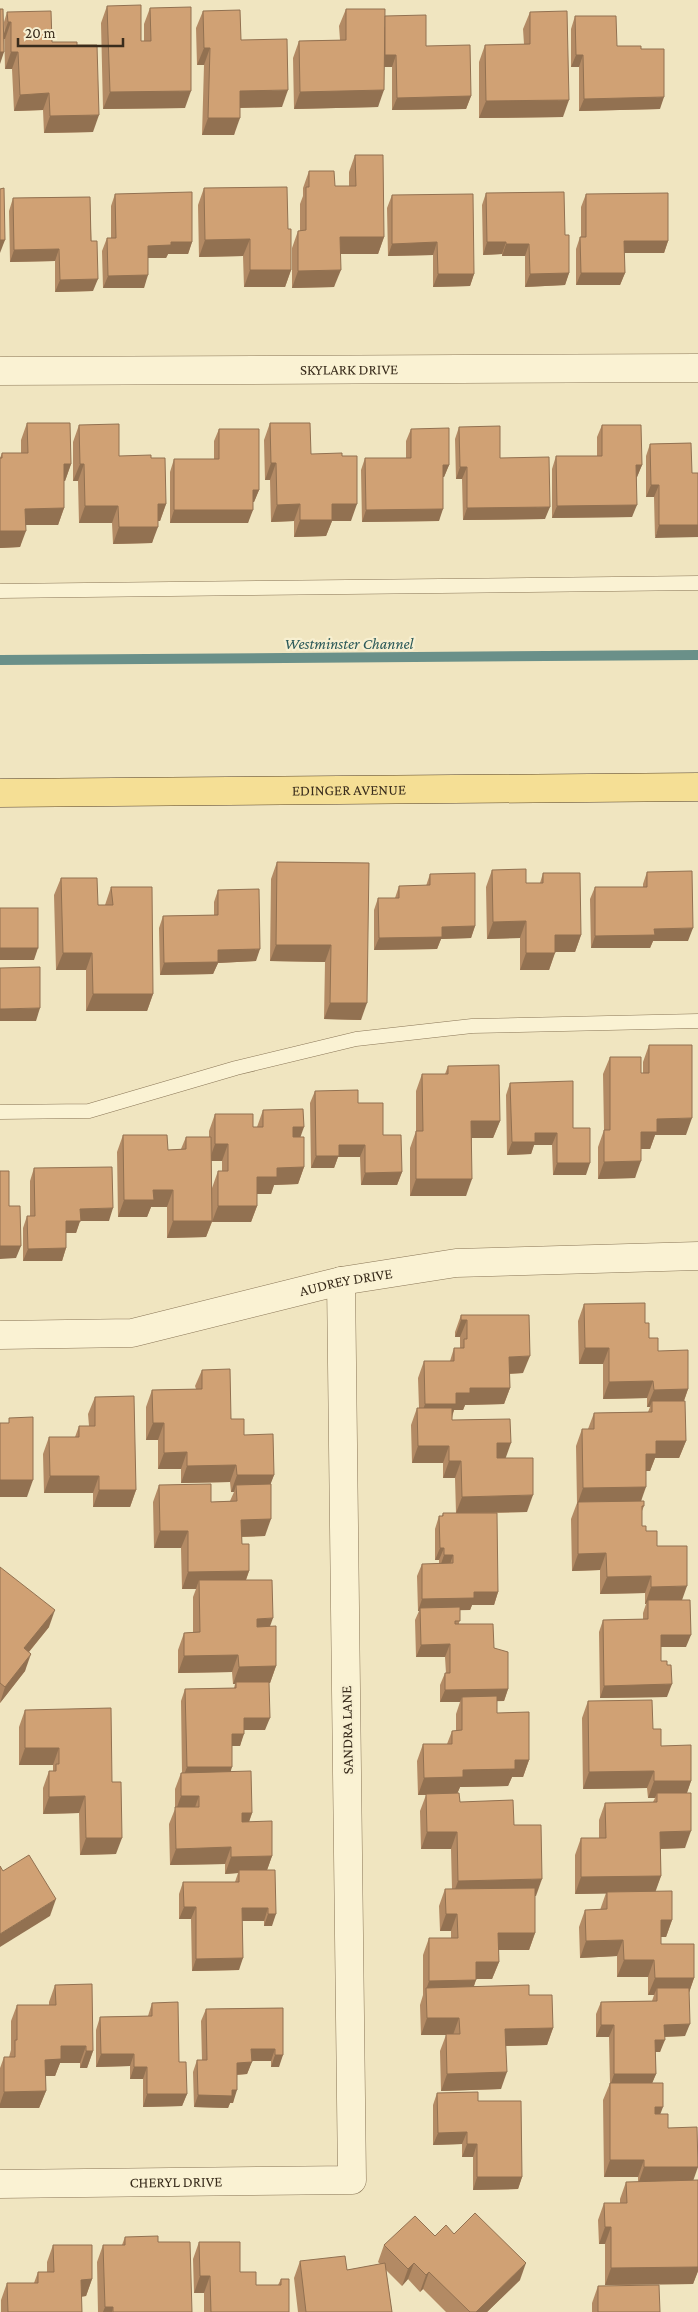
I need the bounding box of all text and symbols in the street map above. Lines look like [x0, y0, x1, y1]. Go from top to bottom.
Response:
scale bar [18, 15, 122, 47]
text: 20 m [25, 25, 56, 41]
street label: SKYLARK DRIVE [300, 361, 398, 378]
water label: Westminster Channel [284, 635, 415, 652]
street label: EDINGER AVENUE [292, 782, 406, 798]
street label: AUDREY DRIVE [298, 1265, 394, 1299]
street label: SANDRA LANE [338, 1686, 356, 1774]
street label: CHERYL DRIVE [130, 2173, 222, 2191]

